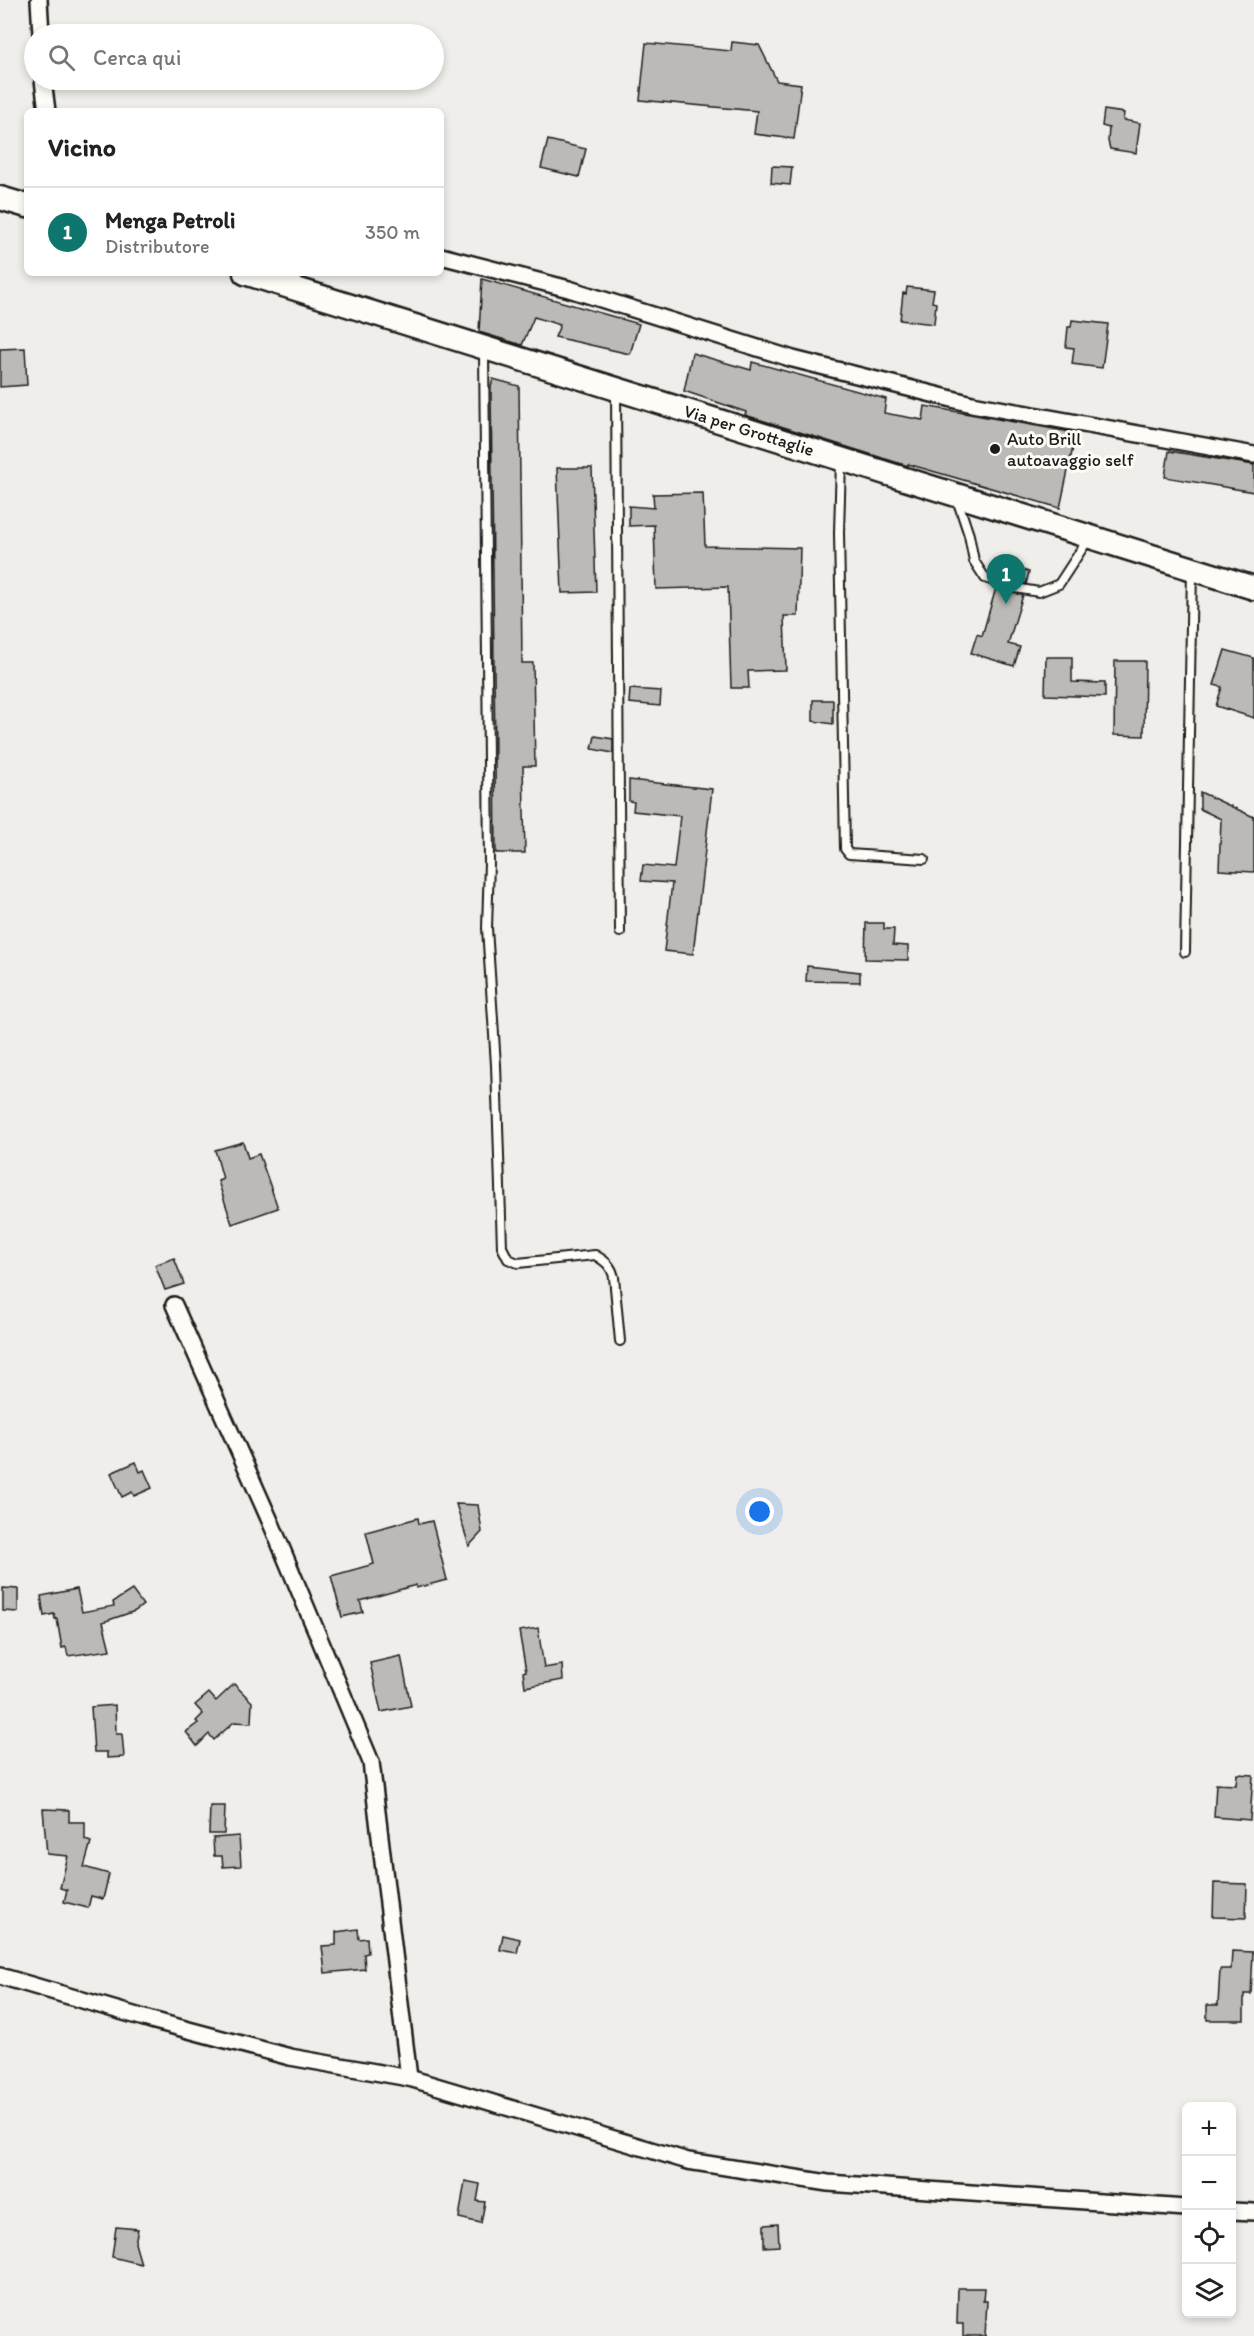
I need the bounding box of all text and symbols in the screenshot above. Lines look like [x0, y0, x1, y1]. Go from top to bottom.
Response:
search box [24, 24, 444, 90]
icon: search [45, 41, 78, 74]
text: Cerca qui [93, 44, 181, 71]
text: Vicino [48, 131, 116, 163]
text: Menga Petroli [105, 207, 235, 234]
text: 1 [63, 220, 72, 244]
text: 350 m [365, 220, 420, 244]
text: Distributore [105, 234, 209, 258]
street label: Via per Grottaglie [681, 400, 817, 461]
place label: Auto Brill autoavaggio self [1007, 428, 1134, 471]
marker: Auto Brill autoavaggio self [988, 442, 1002, 456]
pin: 1 [986, 554, 1026, 604]
your location [745, 1497, 774, 1526]
map controls [1182, 2102, 1236, 2318]
button: + [1182, 2102, 1236, 2156]
button: − [1182, 2156, 1236, 2210]
button: locate [1182, 2210, 1236, 2264]
button: layers [1182, 2264, 1236, 2318]

